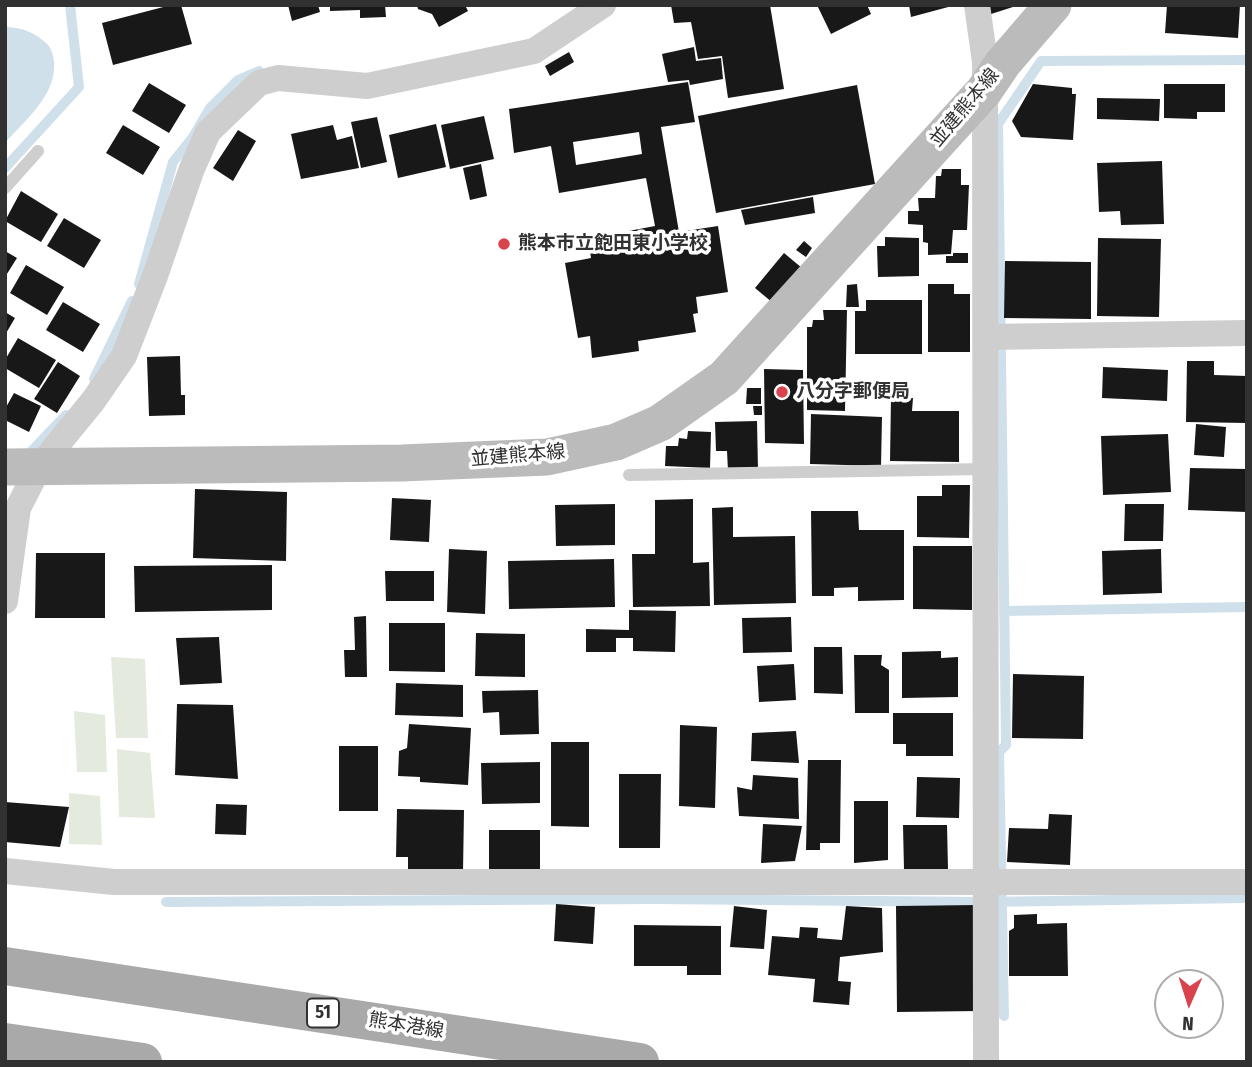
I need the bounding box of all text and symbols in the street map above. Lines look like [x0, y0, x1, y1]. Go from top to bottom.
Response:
street label: 並建熊本線 [926, 64, 1004, 152]
place label: 熊本市立飽田東小学校 [518, 233, 708, 255]
marker: 熊本市立飽田東小学校 [496, 236, 512, 252]
place label: 八分字郵便局 [796, 381, 910, 403]
marker: 八分字郵便局 [774, 384, 790, 400]
street label: 並建熊本線 [470, 441, 566, 471]
north arrow [1154, 969, 1224, 1039]
road number: 51 [307, 998, 339, 1028]
street label: 熊本港線 [367, 1009, 445, 1043]
text: N [1182, 1012, 1194, 1035]

